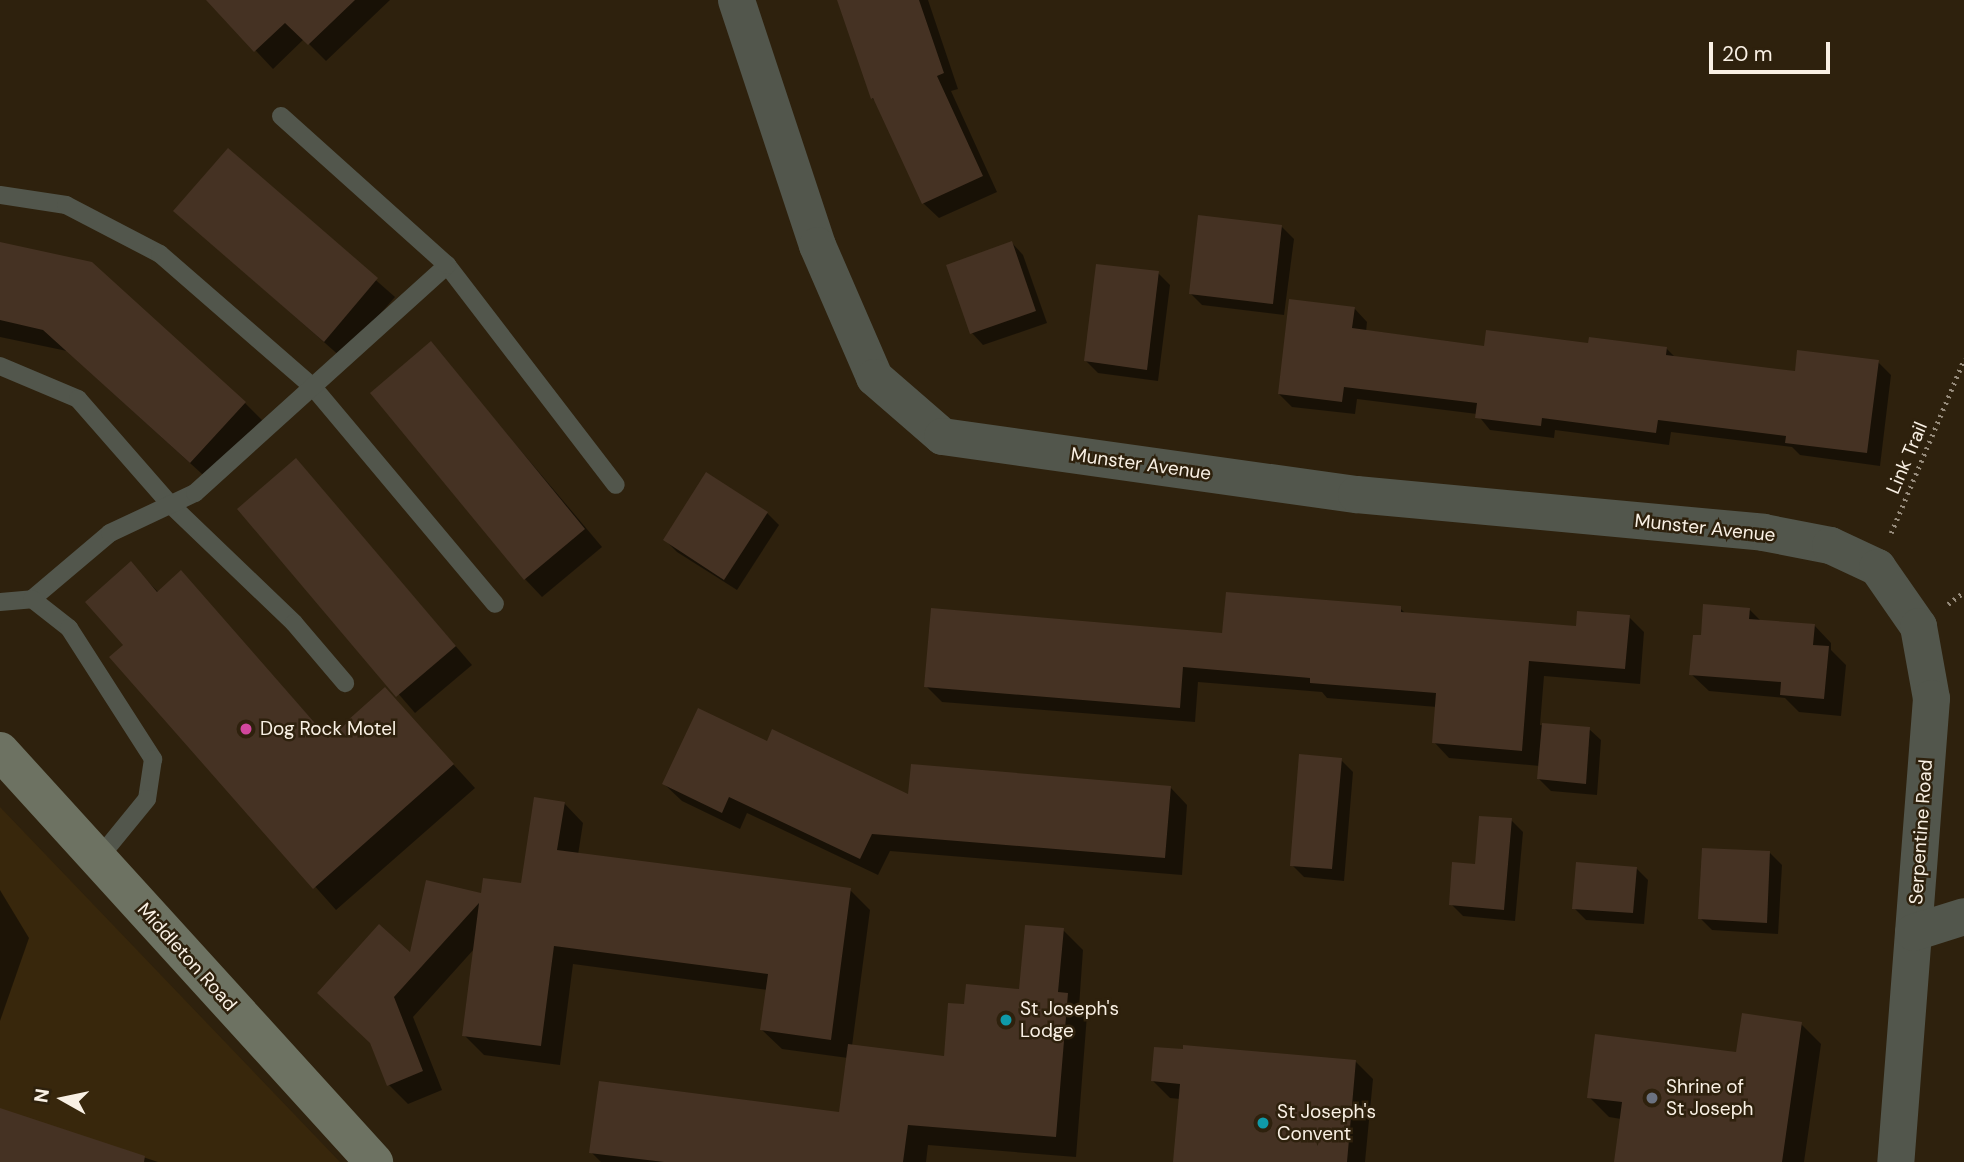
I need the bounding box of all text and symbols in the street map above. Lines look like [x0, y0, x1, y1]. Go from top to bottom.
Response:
scale bar [1712, 28, 1833, 72]
text: 20 m [1722, 40, 1773, 68]
street label: Link Trail [1882, 419, 1932, 497]
street label: Munster Avenue [1069, 443, 1213, 485]
street label: Munster Avenue [1633, 509, 1777, 547]
place label: Dog Rock Motel [260, 718, 396, 740]
marker: Dog Rock Motel [238, 721, 254, 737]
street label: Serpentine Road [1905, 759, 1937, 905]
street label: Middleton Road [132, 898, 242, 1016]
place label: St Joseph's Lodge [1020, 998, 1119, 1042]
marker: St Joseph's Lodge [998, 1012, 1014, 1028]
north arrow [28, 1064, 98, 1134]
place label: Shrine of St Joseph [1666, 1076, 1753, 1120]
text: N [28, 1087, 55, 1104]
marker: Shrine of St Joseph [1644, 1090, 1660, 1106]
place label: St Joseph's Convent [1277, 1101, 1376, 1145]
marker: St Joseph's Convent [1255, 1115, 1271, 1131]

